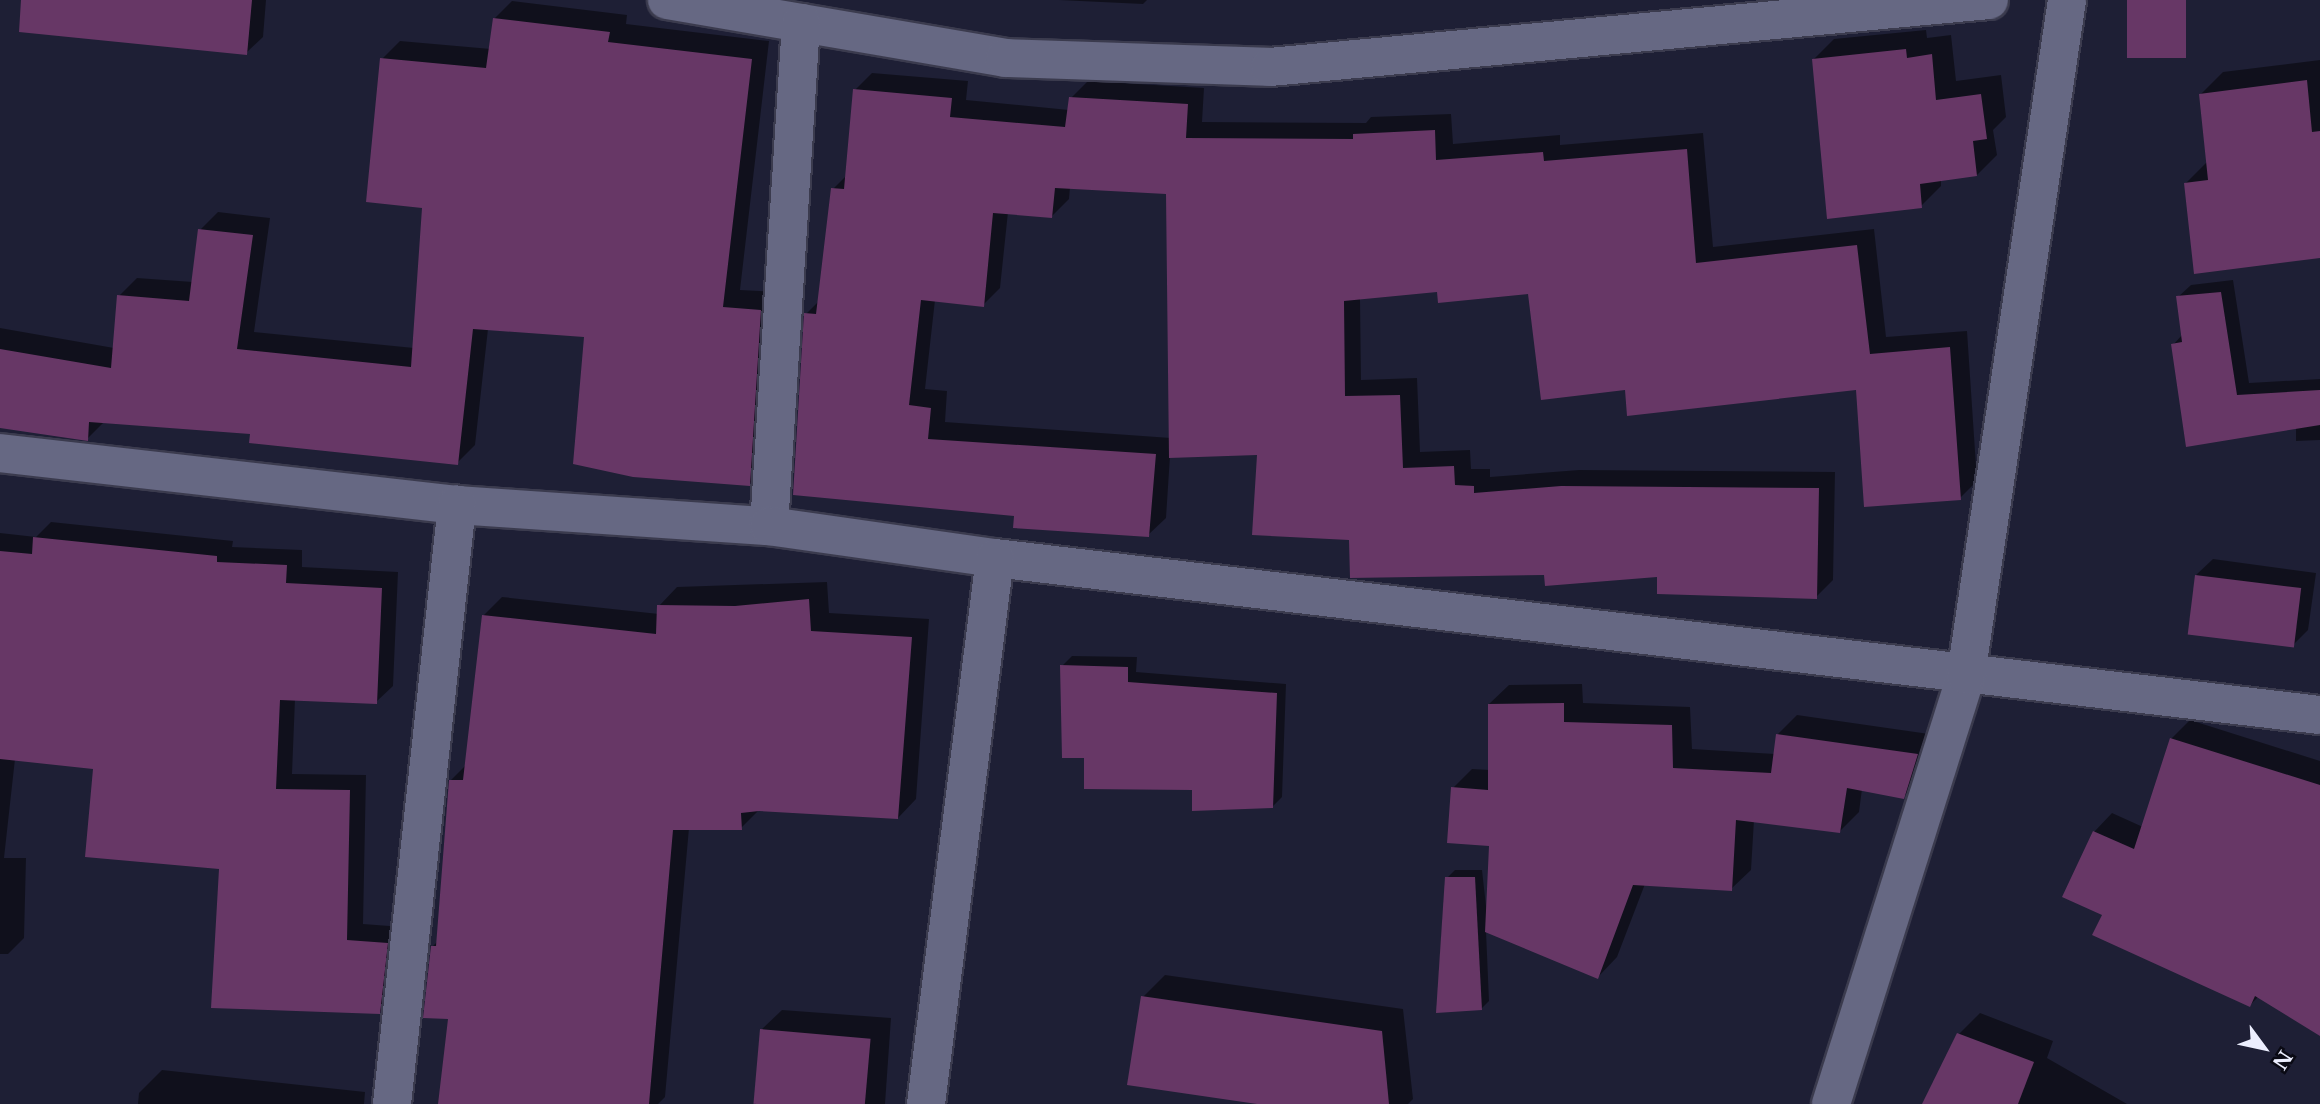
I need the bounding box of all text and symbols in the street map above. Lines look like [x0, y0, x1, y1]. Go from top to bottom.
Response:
north arrow [2229, 1013, 2299, 1083]
text: N [2268, 1046, 2297, 1073]

